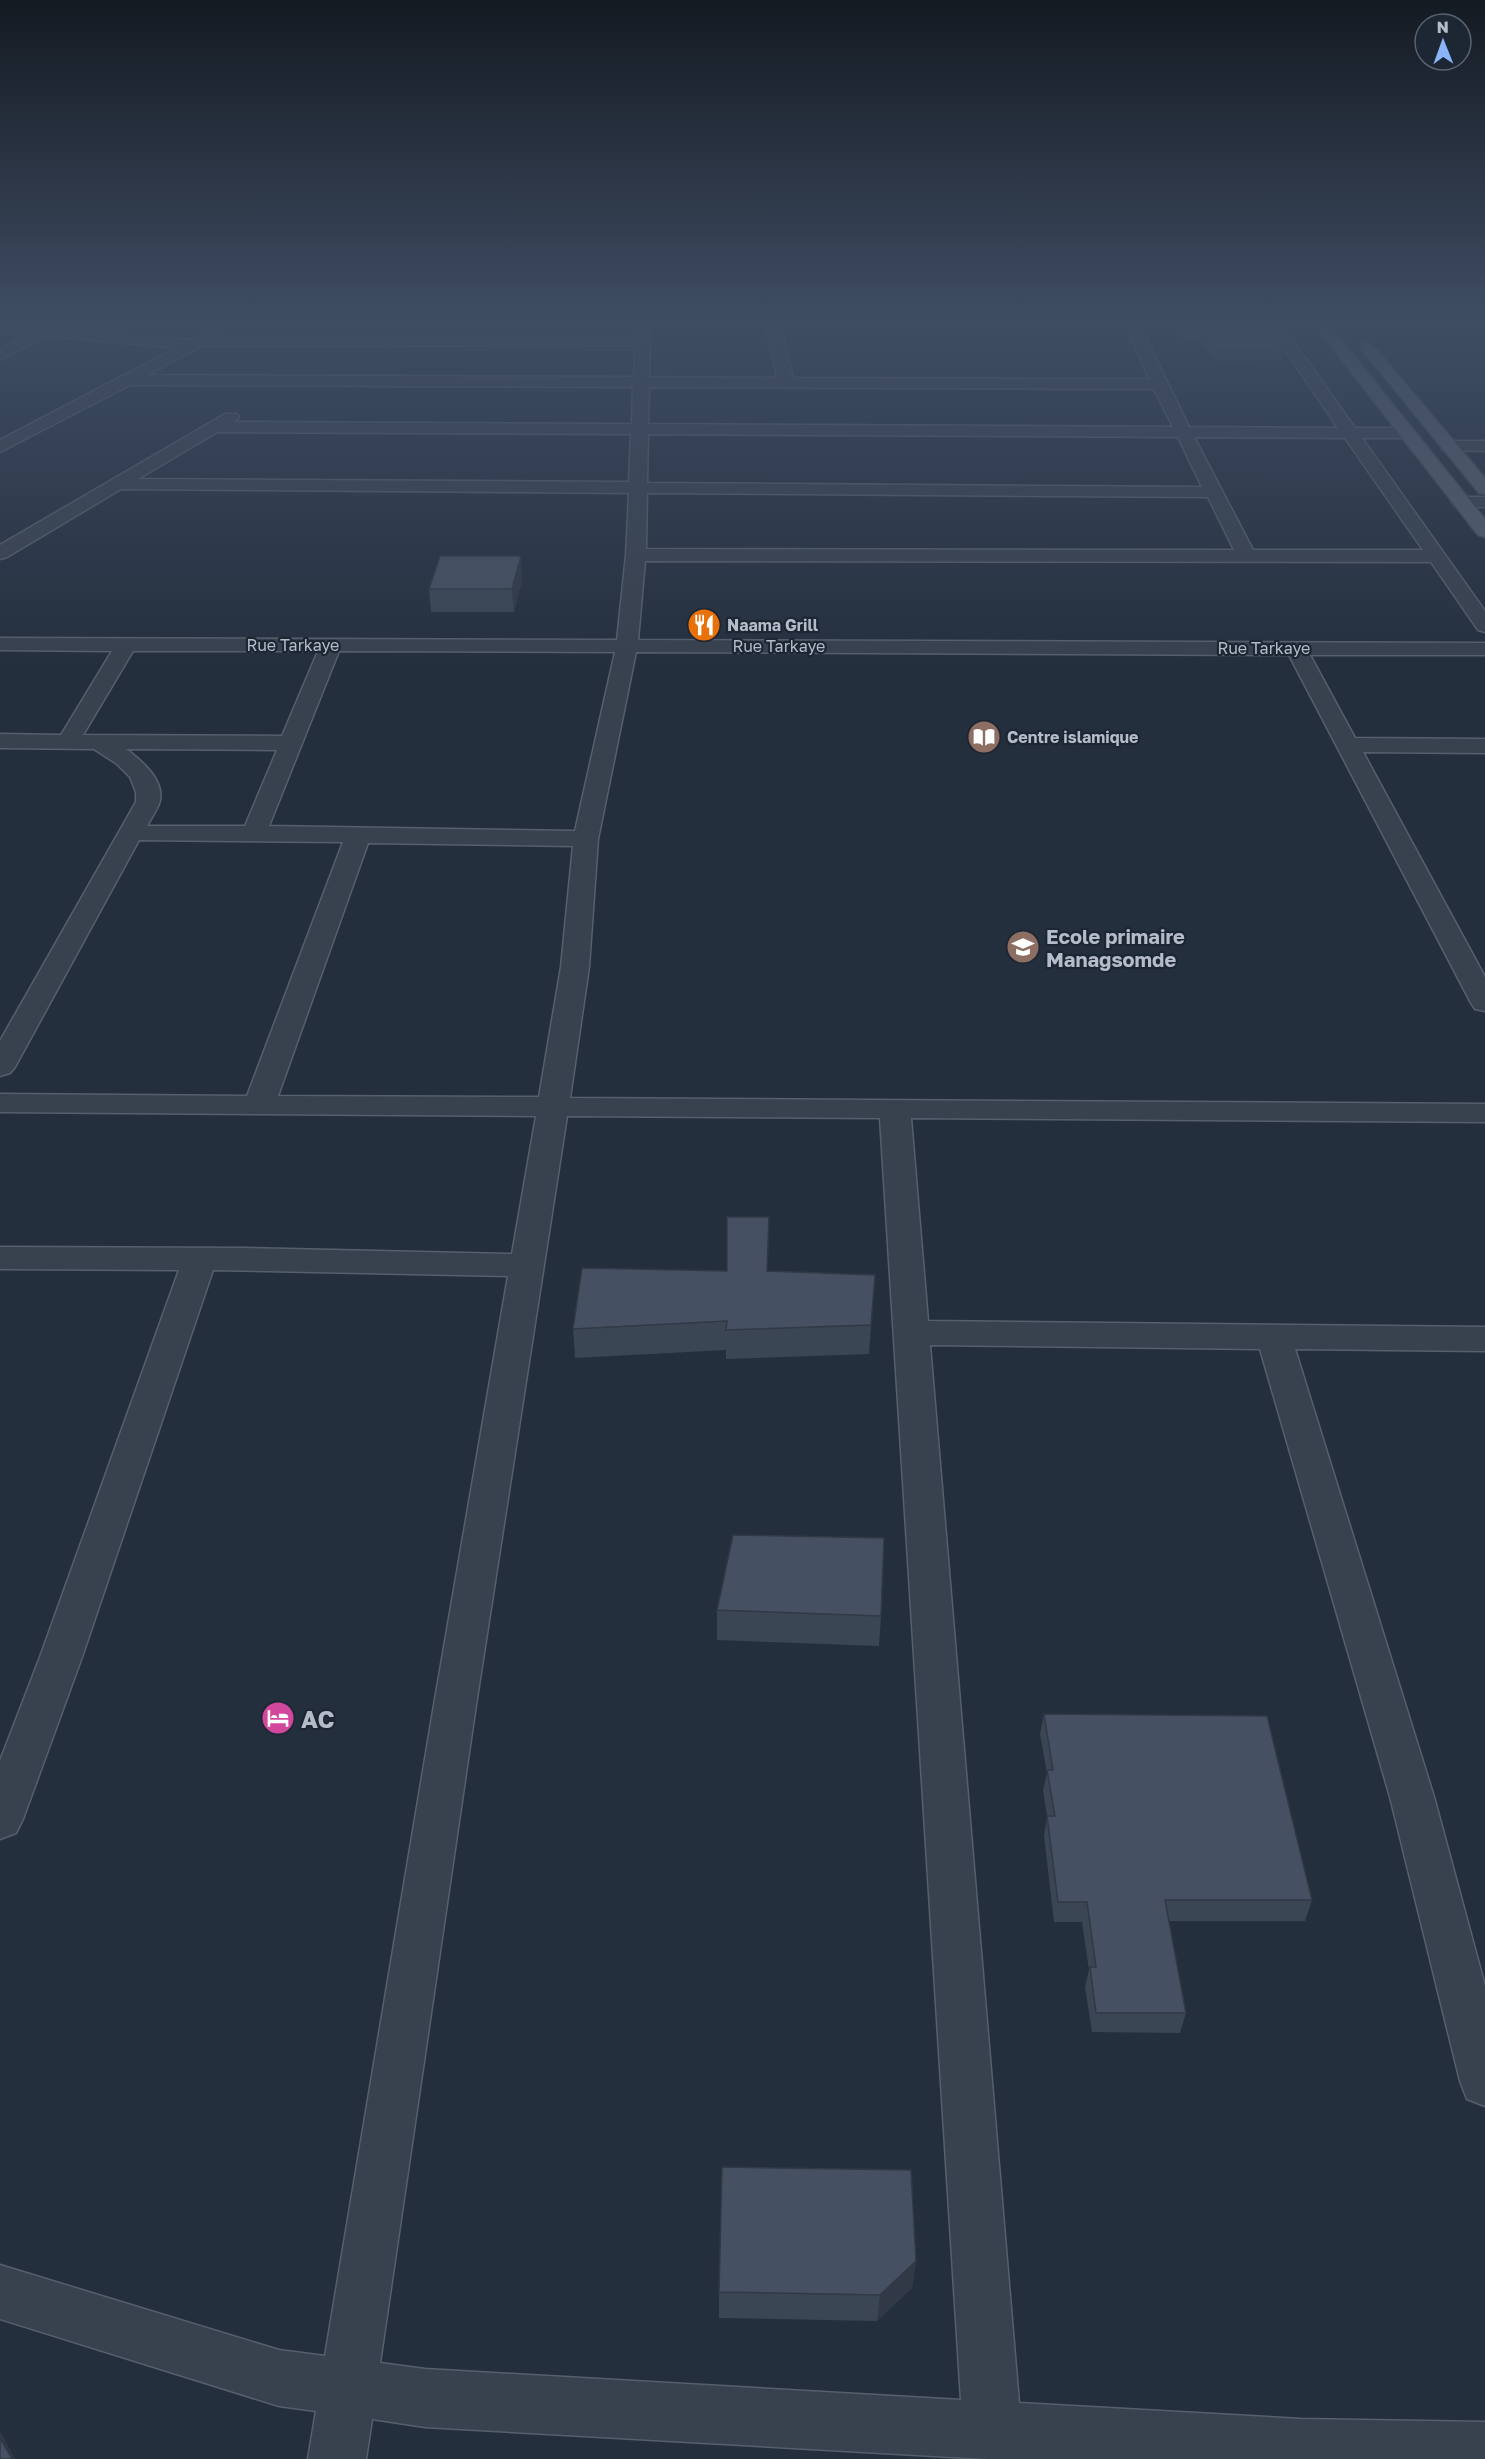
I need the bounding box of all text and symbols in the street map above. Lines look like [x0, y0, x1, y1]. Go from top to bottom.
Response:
north arrow [1413, 12, 1473, 72]
text: N [1436, 17, 1449, 37]
restaurant icon: Naama Grill [686, 607, 722, 643]
place label: Naama Grill [727, 615, 819, 635]
street label: Rue Tarkaye [247, 635, 339, 655]
street label: Rue Tarkaye [733, 636, 825, 656]
street label: Rue Tarkaye [1218, 638, 1310, 658]
library icon: Centre islamique [966, 719, 1002, 755]
place label: Centre islamique [1007, 727, 1139, 747]
place label: Ecole primaire Managsomde [1046, 924, 1185, 971]
school or university icon: Ecole primaire Managsomde [1005, 929, 1041, 965]
hotel icon: AC [260, 1700, 296, 1736]
place label: AC [301, 1704, 335, 1733]

